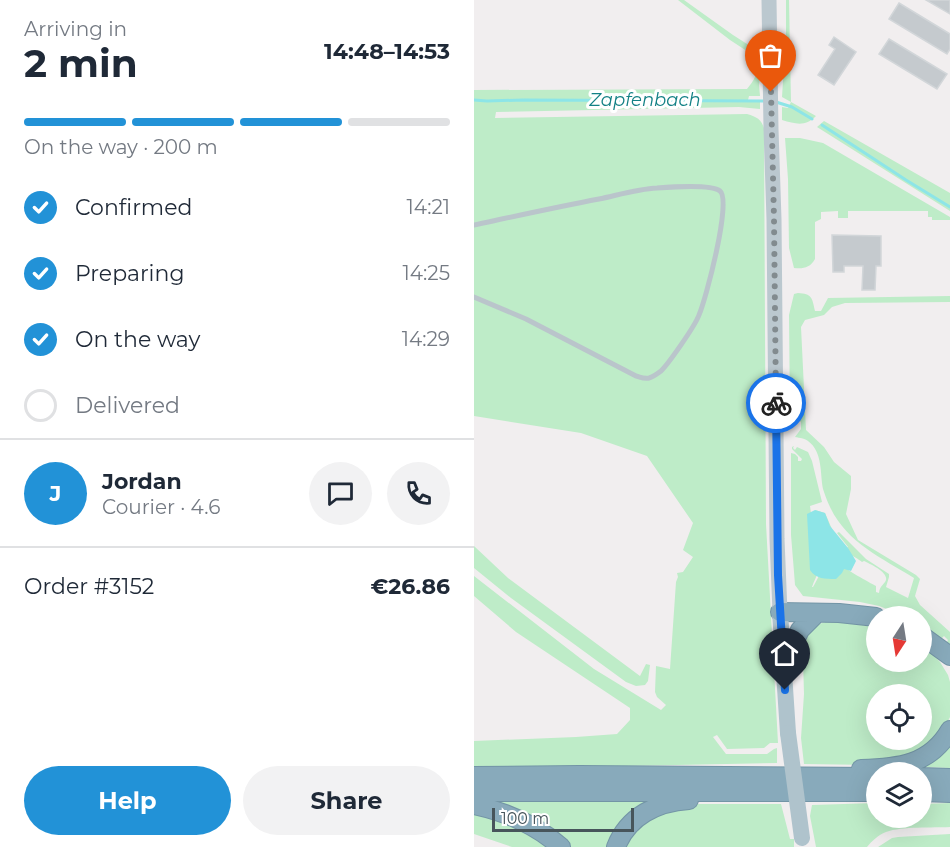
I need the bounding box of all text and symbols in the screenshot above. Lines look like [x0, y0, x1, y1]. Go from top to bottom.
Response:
text: Arriving in [24, 17, 127, 41]
pin [745, 30, 796, 92]
text: 14:48–14:53 [324, 38, 450, 65]
text: 2 min [24, 39, 138, 87]
icon: bag [754, 39, 787, 72]
water label: Zapfenbach [588, 89, 701, 111]
text: On the way · 200 m [24, 135, 218, 159]
icon: check [24, 191, 57, 224]
text: Confirmed [75, 194, 192, 221]
text: 14:21 [407, 195, 450, 219]
icon: check [24, 257, 57, 290]
text: Preparing [75, 260, 184, 287]
text: 14:25 [403, 261, 450, 285]
icon: check [24, 323, 57, 356]
text: On the way [75, 326, 200, 353]
text: 14:29 [402, 327, 450, 351]
courier [746, 373, 806, 433]
icon: bike [760, 387, 793, 420]
text: Delivered [75, 392, 180, 419]
button: chat [309, 462, 372, 525]
button: phone [387, 462, 450, 525]
text: Jordan [102, 468, 182, 495]
text: J [50, 480, 61, 507]
text: Courier · 4.6 [102, 495, 220, 519]
text: Order #3152 [24, 573, 154, 600]
text: €26.86 [371, 573, 450, 600]
north arrow [866, 606, 932, 672]
map controls [866, 606, 932, 828]
pin [759, 628, 810, 690]
icon: home [768, 637, 801, 670]
button: locate [866, 684, 932, 750]
button: layers [866, 762, 932, 828]
button: Help [24, 766, 231, 835]
button: Share [243, 766, 450, 835]
scale bar [492, 805, 634, 832]
text: 100 m [501, 809, 549, 828]

